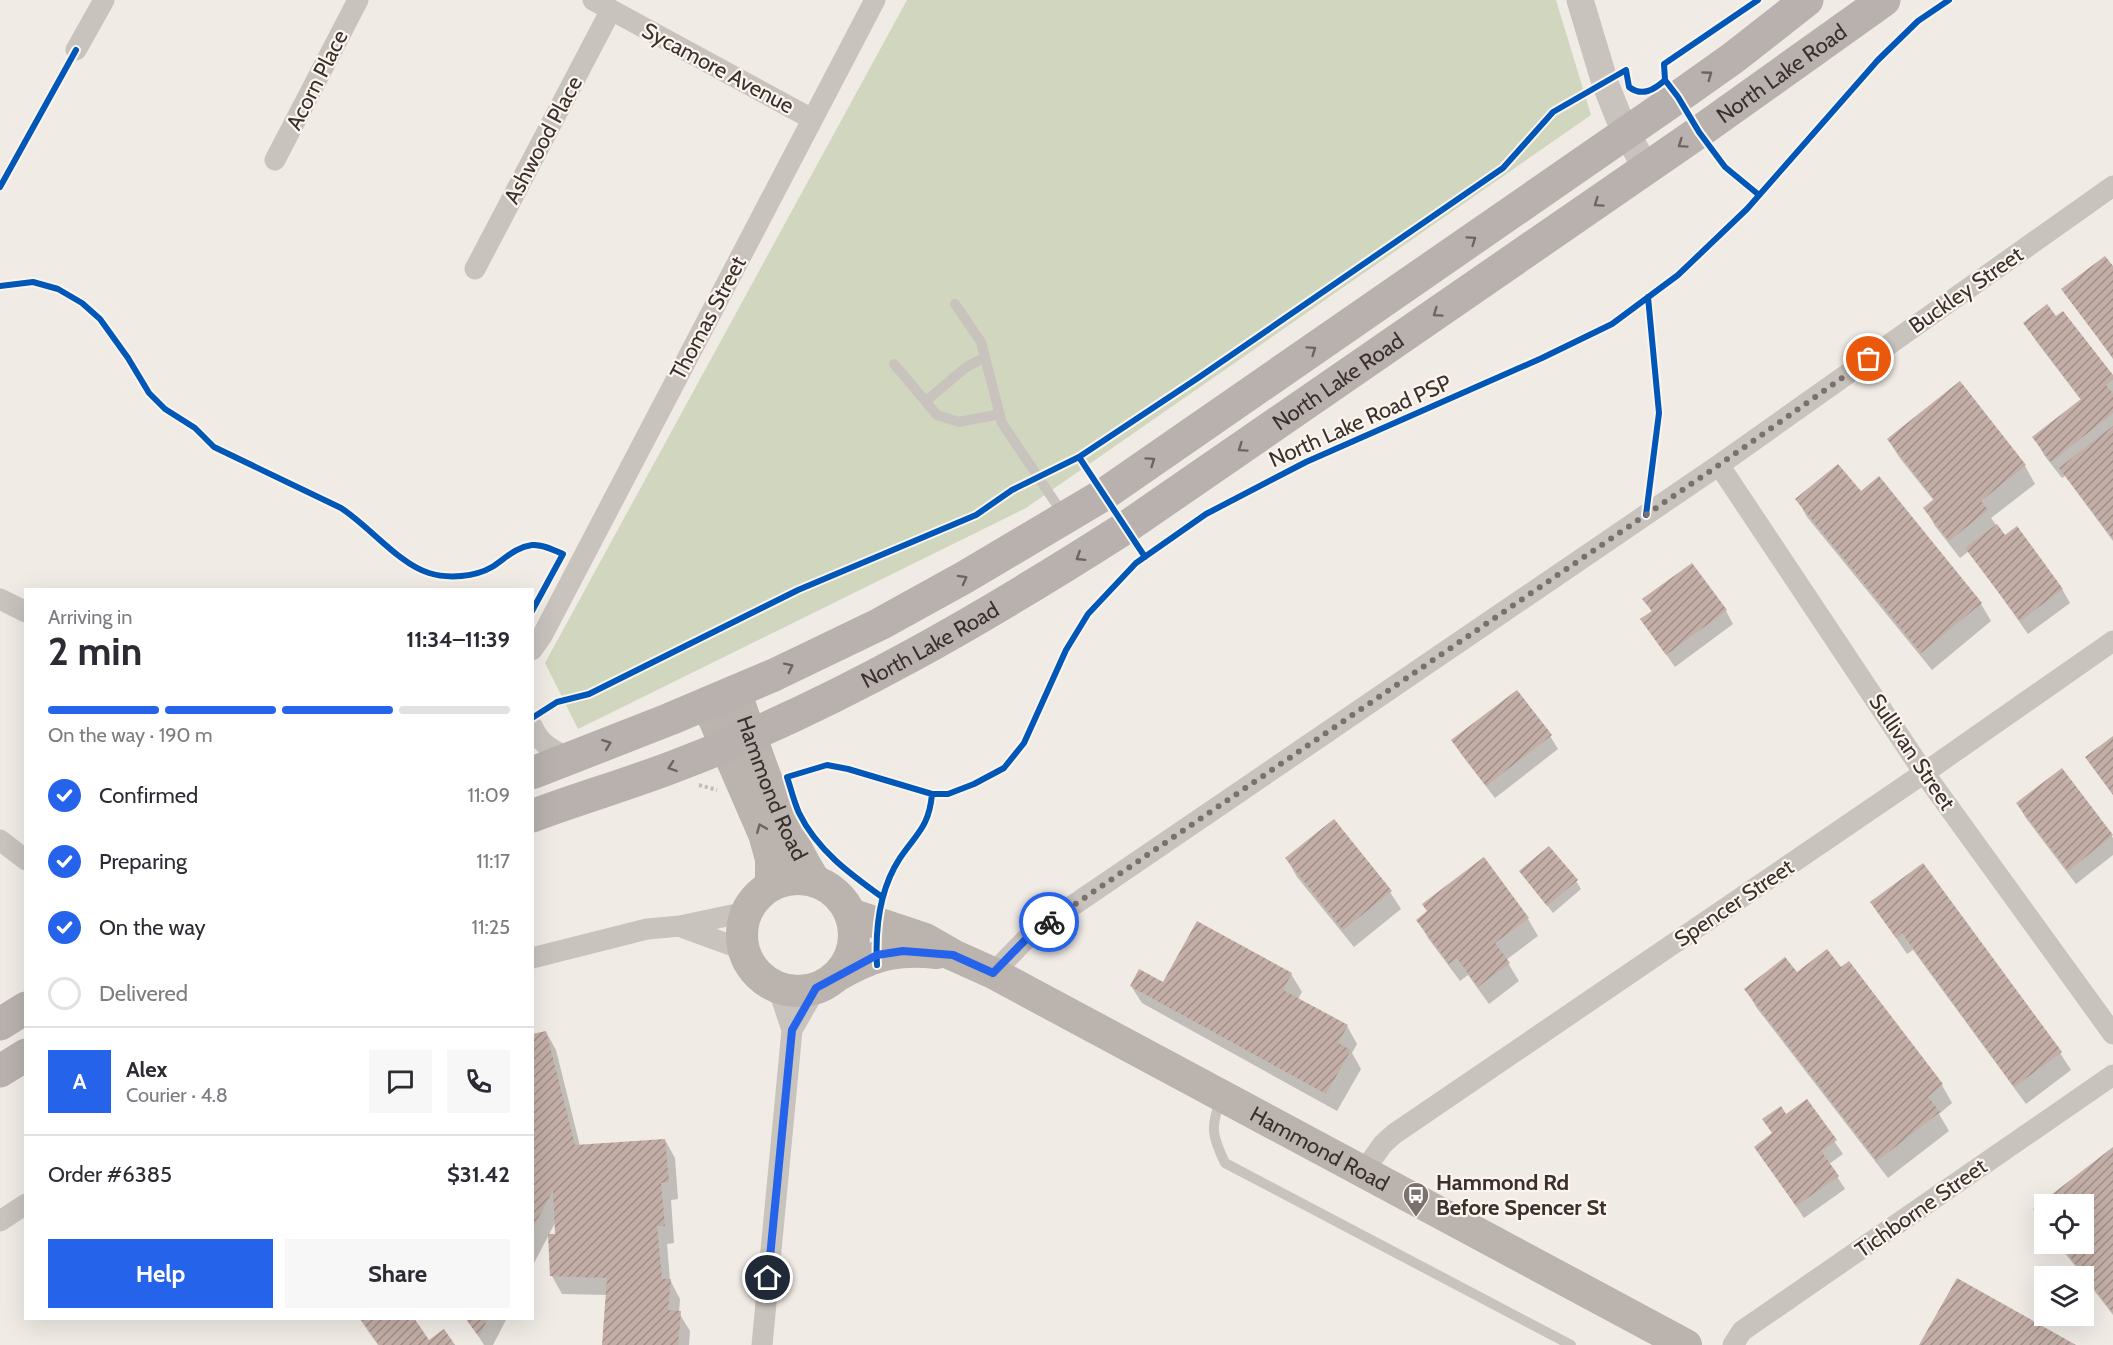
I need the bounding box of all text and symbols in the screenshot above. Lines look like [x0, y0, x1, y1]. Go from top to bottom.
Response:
street label: Sycamore Avenue [638, 17, 798, 119]
street label: North Lake Road [1711, 18, 1852, 129]
street label: Acorn Place [280, 25, 354, 135]
street label: Ashwood Place [498, 71, 588, 209]
one-way arrow [1702, 71, 1713, 82]
one-way arrow [1678, 137, 1689, 148]
one-way arrow [1593, 196, 1604, 207]
one-way arrow [1465, 236, 1476, 247]
street label: Buckley Street [1904, 240, 2029, 339]
street label: Thomas Street [664, 251, 752, 384]
one-way arrow [1433, 306, 1444, 317]
street label: North Lake Road [1267, 327, 1409, 436]
pin [1843, 333, 1894, 384]
icon: bag [1852, 342, 1885, 375]
one-way arrow [1305, 346, 1316, 357]
street label: North Lake Road PSP [1265, 369, 1456, 473]
one-way arrow [1238, 441, 1249, 452]
one-way arrow [1144, 457, 1155, 468]
one-way arrow [1076, 549, 1086, 561]
one-way arrow [956, 574, 967, 586]
street label: North Lake Road [856, 596, 1004, 694]
text: Arriving in [48, 605, 132, 629]
text: 11:34–11:39 [406, 626, 510, 653]
text: 2 min [48, 627, 142, 675]
one-way arrow [783, 663, 794, 675]
street label: Sullivan Street [1863, 689, 1961, 816]
street label: Hammond Road [731, 712, 814, 865]
text: On the way · 190 m [48, 723, 213, 747]
one-way arrow [600, 739, 611, 751]
one-way arrow [667, 760, 677, 773]
icon: check [48, 779, 81, 812]
text: Confirmed [99, 782, 198, 809]
text: 11:09 [467, 783, 510, 807]
one-way arrow [756, 823, 768, 834]
icon: check [48, 845, 81, 878]
text: Preparing [99, 848, 187, 875]
text: 11:17 [476, 849, 510, 873]
street label: Spencer Street [1669, 853, 1799, 953]
courier [1019, 892, 1079, 952]
icon: bike [1033, 906, 1066, 939]
icon: check [48, 911, 81, 944]
text: On the way [99, 914, 206, 941]
text: 11:25 [472, 915, 510, 939]
text: Delivered [99, 980, 188, 1007]
button: chat [369, 1050, 432, 1113]
button: phone [447, 1050, 510, 1113]
text: Alex [126, 1056, 167, 1083]
text: A [73, 1068, 86, 1095]
text: Courier · 4.8 [126, 1083, 228, 1107]
street label: Hammond Road [1246, 1100, 1394, 1197]
street label: Tichborne Street [1850, 1152, 1992, 1263]
text: Order #6385 [48, 1161, 172, 1188]
text: $31.42 [447, 1161, 510, 1188]
place label: Hammond Rd Before Spencer St [1436, 1169, 1607, 1221]
bus stop icon: Hammond Rd Before Spencer St [1401, 1180, 1431, 1218]
map controls [2034, 1194, 2094, 1326]
button: locate [2034, 1194, 2094, 1254]
button: Help [48, 1239, 273, 1308]
button: Share [285, 1239, 510, 1308]
pin [742, 1252, 793, 1303]
icon: home [751, 1261, 784, 1294]
button: layers [2034, 1266, 2094, 1326]

